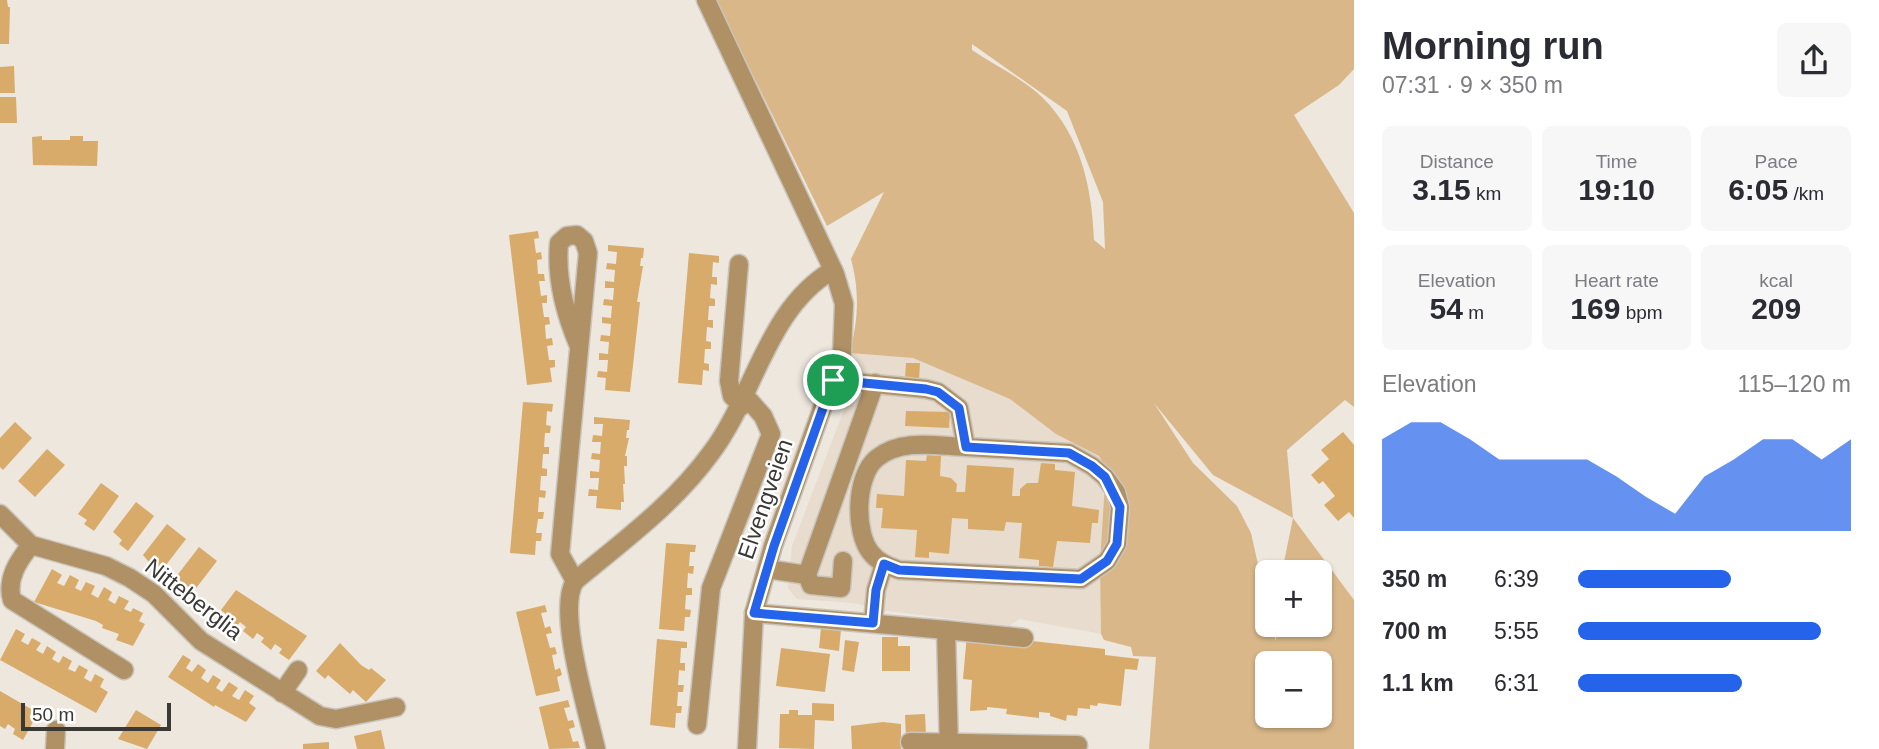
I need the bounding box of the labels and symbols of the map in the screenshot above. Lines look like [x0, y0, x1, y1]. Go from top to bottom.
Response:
pin [803, 350, 863, 410]
street label: Elvengveien [732, 436, 798, 562]
street label: Nitteberglia [140, 553, 248, 645]
scale bar [21, 700, 172, 732]

